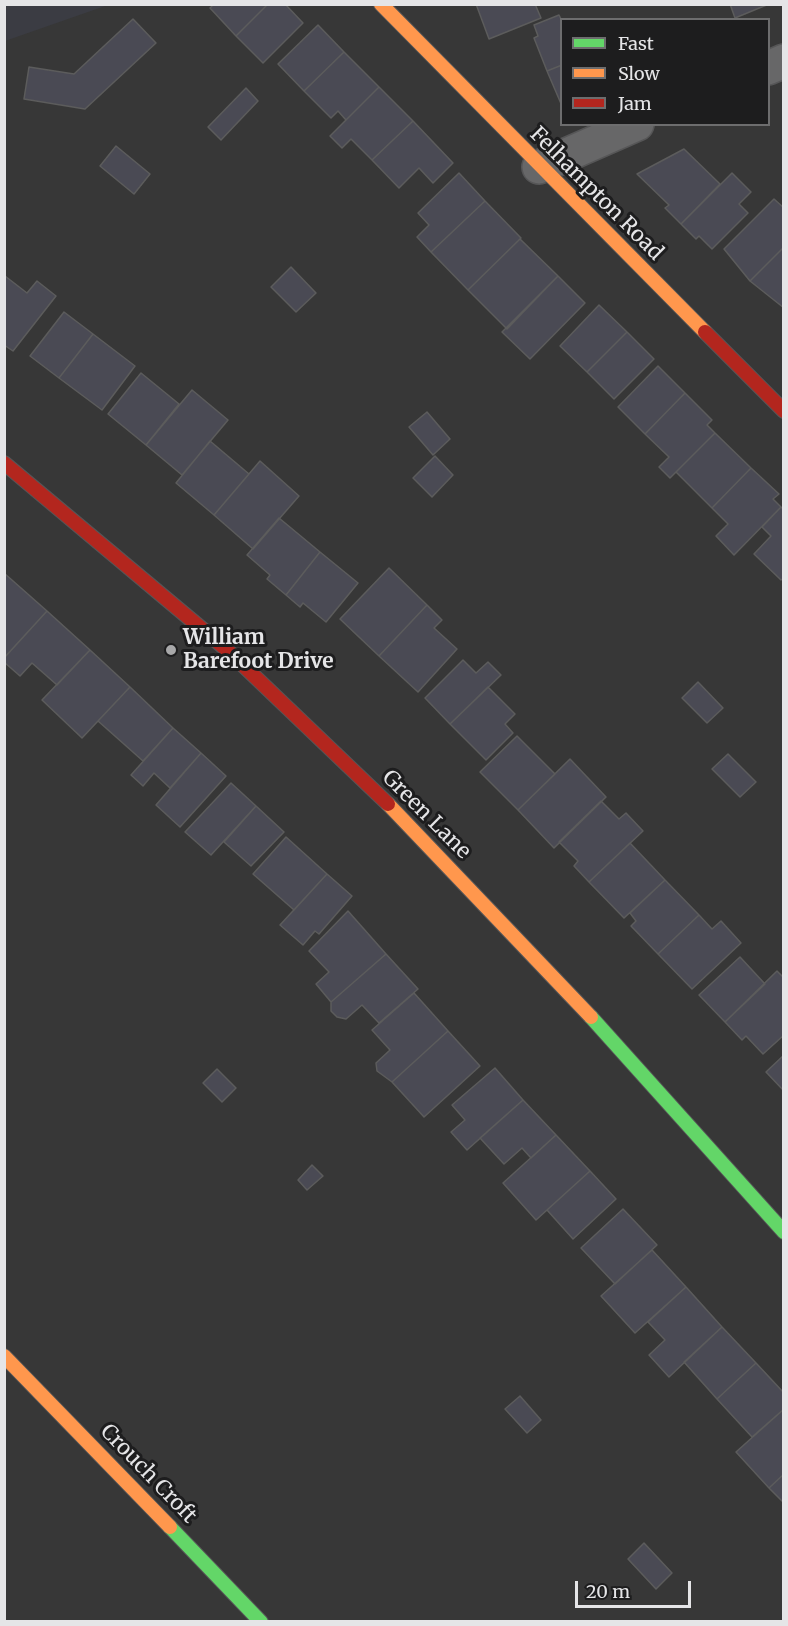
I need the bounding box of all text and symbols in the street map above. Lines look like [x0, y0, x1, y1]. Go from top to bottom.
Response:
legend [560, 18, 770, 126]
text: Fast [618, 32, 654, 55]
text: Slow [618, 62, 660, 85]
text: Jam [618, 92, 652, 115]
street label: Felhampton Road [524, 122, 668, 266]
place label: William Barefoot Drive [183, 625, 334, 675]
marker: William Barefoot Drive [164, 643, 178, 657]
street label: Green Lane [376, 765, 476, 865]
street label: Crouch Croft [95, 1419, 201, 1529]
scale bar [578, 1569, 694, 1607]
text: 20 m [586, 1580, 630, 1603]

